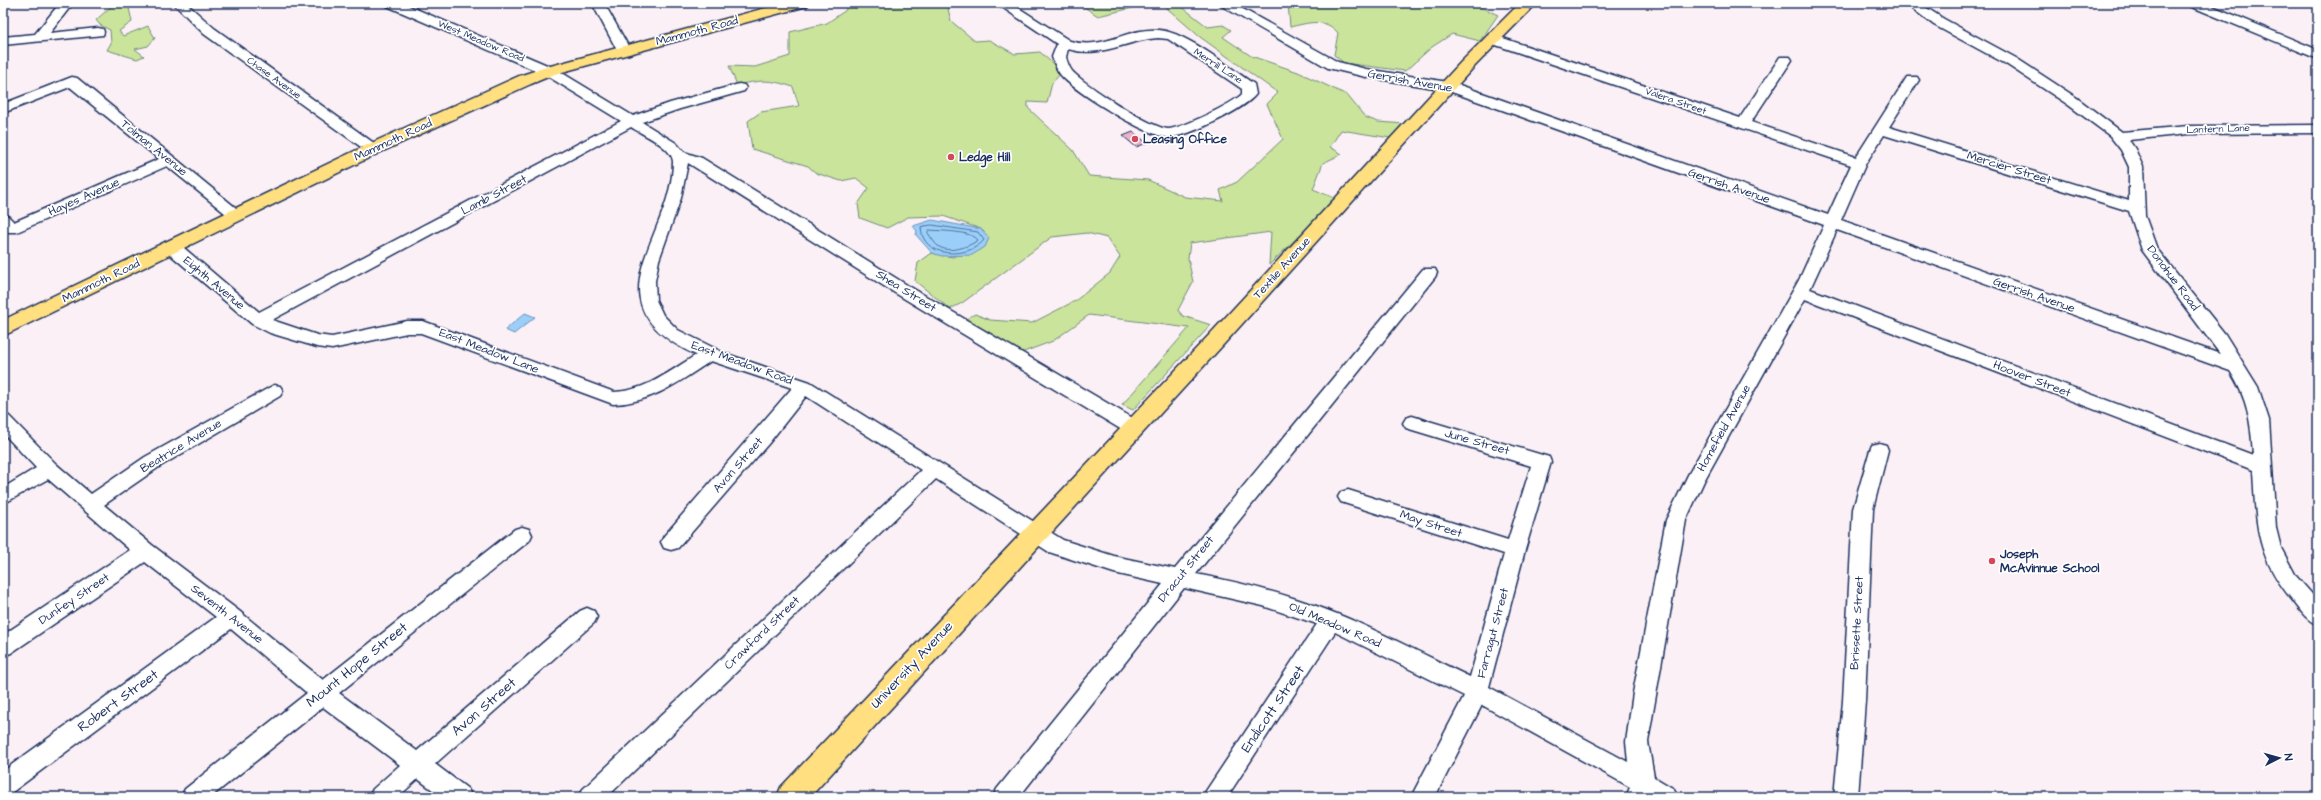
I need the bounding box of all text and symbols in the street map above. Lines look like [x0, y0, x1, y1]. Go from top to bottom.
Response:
street label: Mammoth Road [654, 12, 740, 50]
street label: West Meadow Road [436, 16, 526, 66]
street label: Merrill Lane [1191, 45, 1246, 87]
street label: Chase Avenue [244, 54, 304, 103]
street label: Gerrish Avenue [1366, 65, 1454, 97]
street label: Valera Street [1644, 84, 1708, 118]
street label: Mammoth Road [351, 114, 435, 166]
street label: Tolman Avenue [117, 116, 191, 181]
street label: Lantern Lane [2186, 121, 2251, 137]
place label: Leasing Office [1143, 131, 1227, 150]
marker: Leasing Office [1130, 134, 1140, 144]
street label: Mercier Street [1965, 147, 2053, 189]
place label: Ledge Hill [959, 149, 1010, 168]
marker: Ledge Hill [946, 152, 956, 162]
street label: Gerrish Avenue [1686, 164, 1773, 208]
street label: Lamb Street [458, 170, 530, 219]
street label: Hayes Avenue [46, 174, 123, 221]
street label: Textile Avenue [1249, 233, 1315, 303]
street label: Donohue Road [2143, 242, 2203, 314]
street label: Eighth Avenue [179, 252, 249, 315]
street label: Mammoth Road [59, 255, 143, 307]
street label: Shea Street [873, 266, 939, 316]
street label: Gerrish Avenue [1991, 273, 2078, 317]
street label: East Meadow Lane [437, 324, 542, 378]
street label: East Meadow Road [689, 337, 795, 389]
street label: Hoover Street [1991, 356, 2073, 402]
street label: Homefield Avenue [1693, 381, 1755, 475]
street label: Beatrice Avenue [137, 415, 225, 477]
street label: June Street [1443, 425, 1512, 459]
street label: Avon Street [709, 433, 767, 496]
street label: May Street [1397, 506, 1464, 543]
street label: Dracut Street [1154, 532, 1218, 606]
place label: Joseph McAvinnue School [1999, 546, 2099, 577]
marker: Joseph McAvinnue School [1987, 556, 1997, 566]
street label: Dunfey Street [35, 569, 113, 630]
street label: Brissette Street [1846, 576, 1868, 670]
street label: Seventh Avenue [187, 580, 267, 648]
street label: Farragut Street [1473, 586, 1514, 680]
street label: Crawford Street [720, 592, 804, 674]
street label: Old Meadow Road [1286, 598, 1384, 652]
street label: University Avenue [866, 617, 958, 713]
street label: Mount Hope Street [302, 618, 412, 712]
street label: Endicott Street [1236, 661, 1310, 757]
street label: Robert Street [73, 665, 163, 737]
street label: Avon Street [447, 673, 521, 741]
north arrow [2259, 738, 2299, 778]
text: N [2281, 753, 2296, 761]

